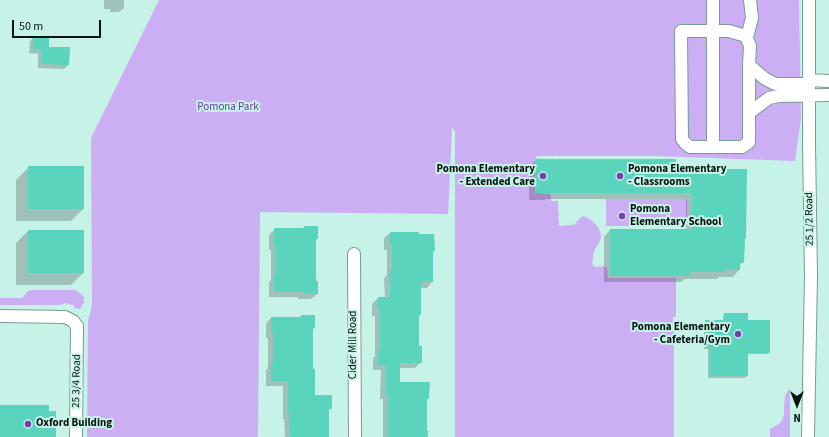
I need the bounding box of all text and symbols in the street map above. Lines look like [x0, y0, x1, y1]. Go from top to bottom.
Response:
scale bar [14, 12, 103, 38]
text: 50 m [19, 18, 43, 35]
park label: Pomona Park [197, 101, 259, 115]
place label: Pomona Elementary - Extended Care [436, 163, 535, 189]
place label: Pomona Elementary - Classrooms [628, 163, 727, 189]
marker: Pomona Elementary - Extended Care [538, 171, 548, 181]
marker: Pomona Elementary - Classrooms [615, 171, 625, 181]
street label: 25 1/2 Road [803, 192, 817, 246]
place label: Pomona Elementary School [630, 203, 721, 229]
marker: Pomona Elementary School [617, 211, 627, 221]
street label: Cider Mill Road [347, 311, 361, 379]
place label: Pomona Elementary - Cafeteria/Gym [631, 321, 730, 347]
marker: Pomona Elementary - Cafeteria/Gym [733, 329, 743, 339]
street label: 25 3/4 Road [70, 354, 84, 408]
north arrow [777, 385, 817, 425]
text: N [793, 410, 801, 425]
place label: Oxford Building [36, 417, 112, 431]
marker: Oxford Building [23, 419, 33, 429]

